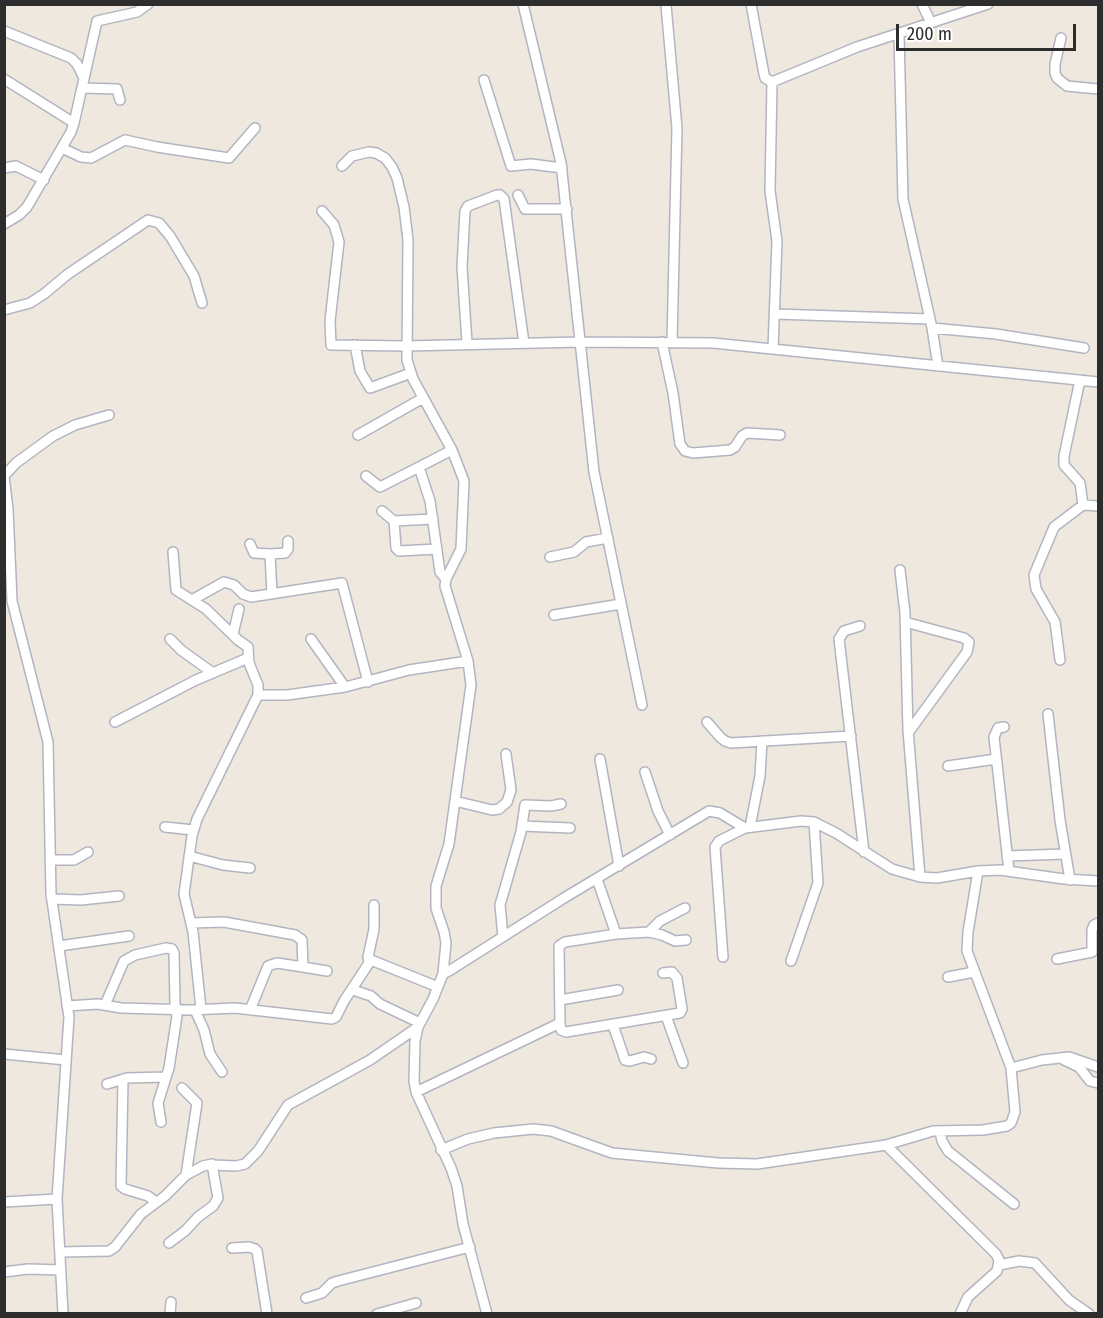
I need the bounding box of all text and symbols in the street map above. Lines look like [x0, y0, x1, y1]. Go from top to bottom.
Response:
scale bar [899, 12, 1079, 50]
text: 200 m [907, 23, 952, 45]

